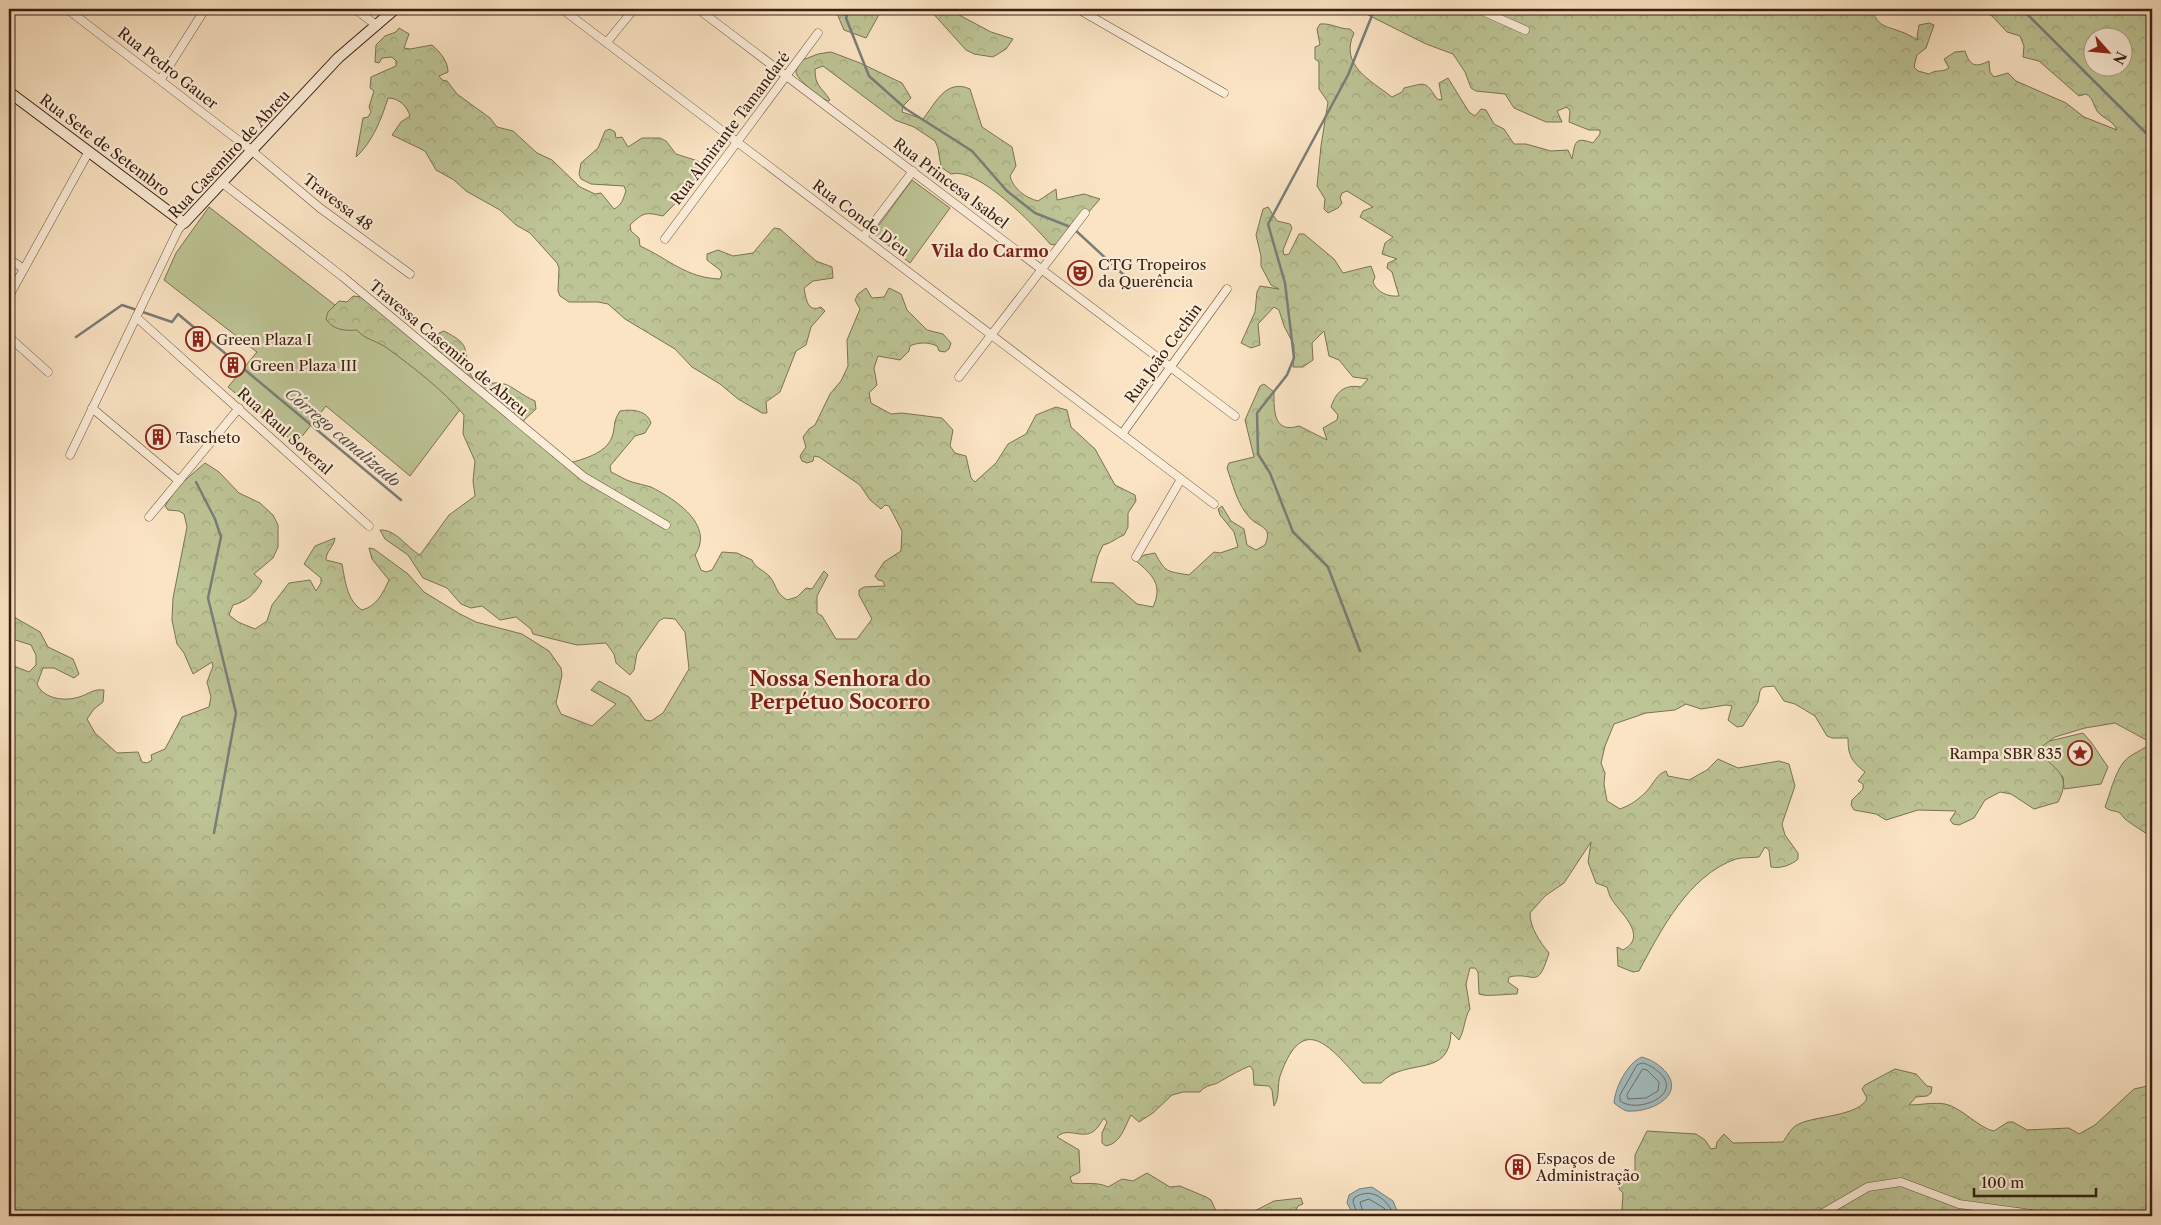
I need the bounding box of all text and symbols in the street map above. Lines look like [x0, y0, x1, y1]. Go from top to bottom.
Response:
street label: Rua Pedro Gauer [114, 23, 223, 114]
north arrow [2084, 28, 2134, 78]
street label: Rua Almirante Tamandaré [666, 48, 794, 208]
text: N [2109, 48, 2130, 67]
street label: Rua Casemiro de Abreu [164, 86, 294, 222]
street label: Rua Sete de Setembro [36, 90, 174, 200]
street label: Rua Princesa Isabel [890, 134, 1012, 233]
street label: Travessa 48 [299, 170, 377, 234]
street label: Rua Conde D'eu [809, 175, 913, 261]
district label: Vila do Carmo [930, 241, 1049, 261]
place label: CTG Tropeiros da Querência [1098, 255, 1206, 291]
theatre icon: CTG Tropeiros da Querência [1067, 260, 1093, 286]
street label: Travessa Casemiro de Abreu [365, 276, 533, 420]
street label: Rua João Cechin [1120, 299, 1206, 407]
building icon: Green Plaza I [185, 326, 211, 352]
place label: Green Plaza I [216, 330, 312, 349]
building icon: Green Plaza III [220, 352, 246, 378]
place label: Green Plaza III [250, 356, 357, 375]
street label: Rua Raul Soveral [234, 383, 337, 479]
water label: Córrego canalizado [281, 383, 405, 491]
building icon: Tascheto [145, 424, 171, 450]
place label: Tascheto [176, 428, 240, 447]
district label: Nossa Senhora do Perpétuo Socorro [749, 667, 931, 714]
place icon: Rampa SBR 835 [2067, 740, 2093, 766]
place label: Rampa SBR 835 [1949, 744, 2062, 763]
place label: Espaços de Administração [1535, 1149, 1640, 1185]
building icon: Espaços de Administração [1505, 1154, 1531, 1180]
scale bar [1974, 1165, 2096, 1197]
text: 100 m [1981, 1173, 2024, 1192]

